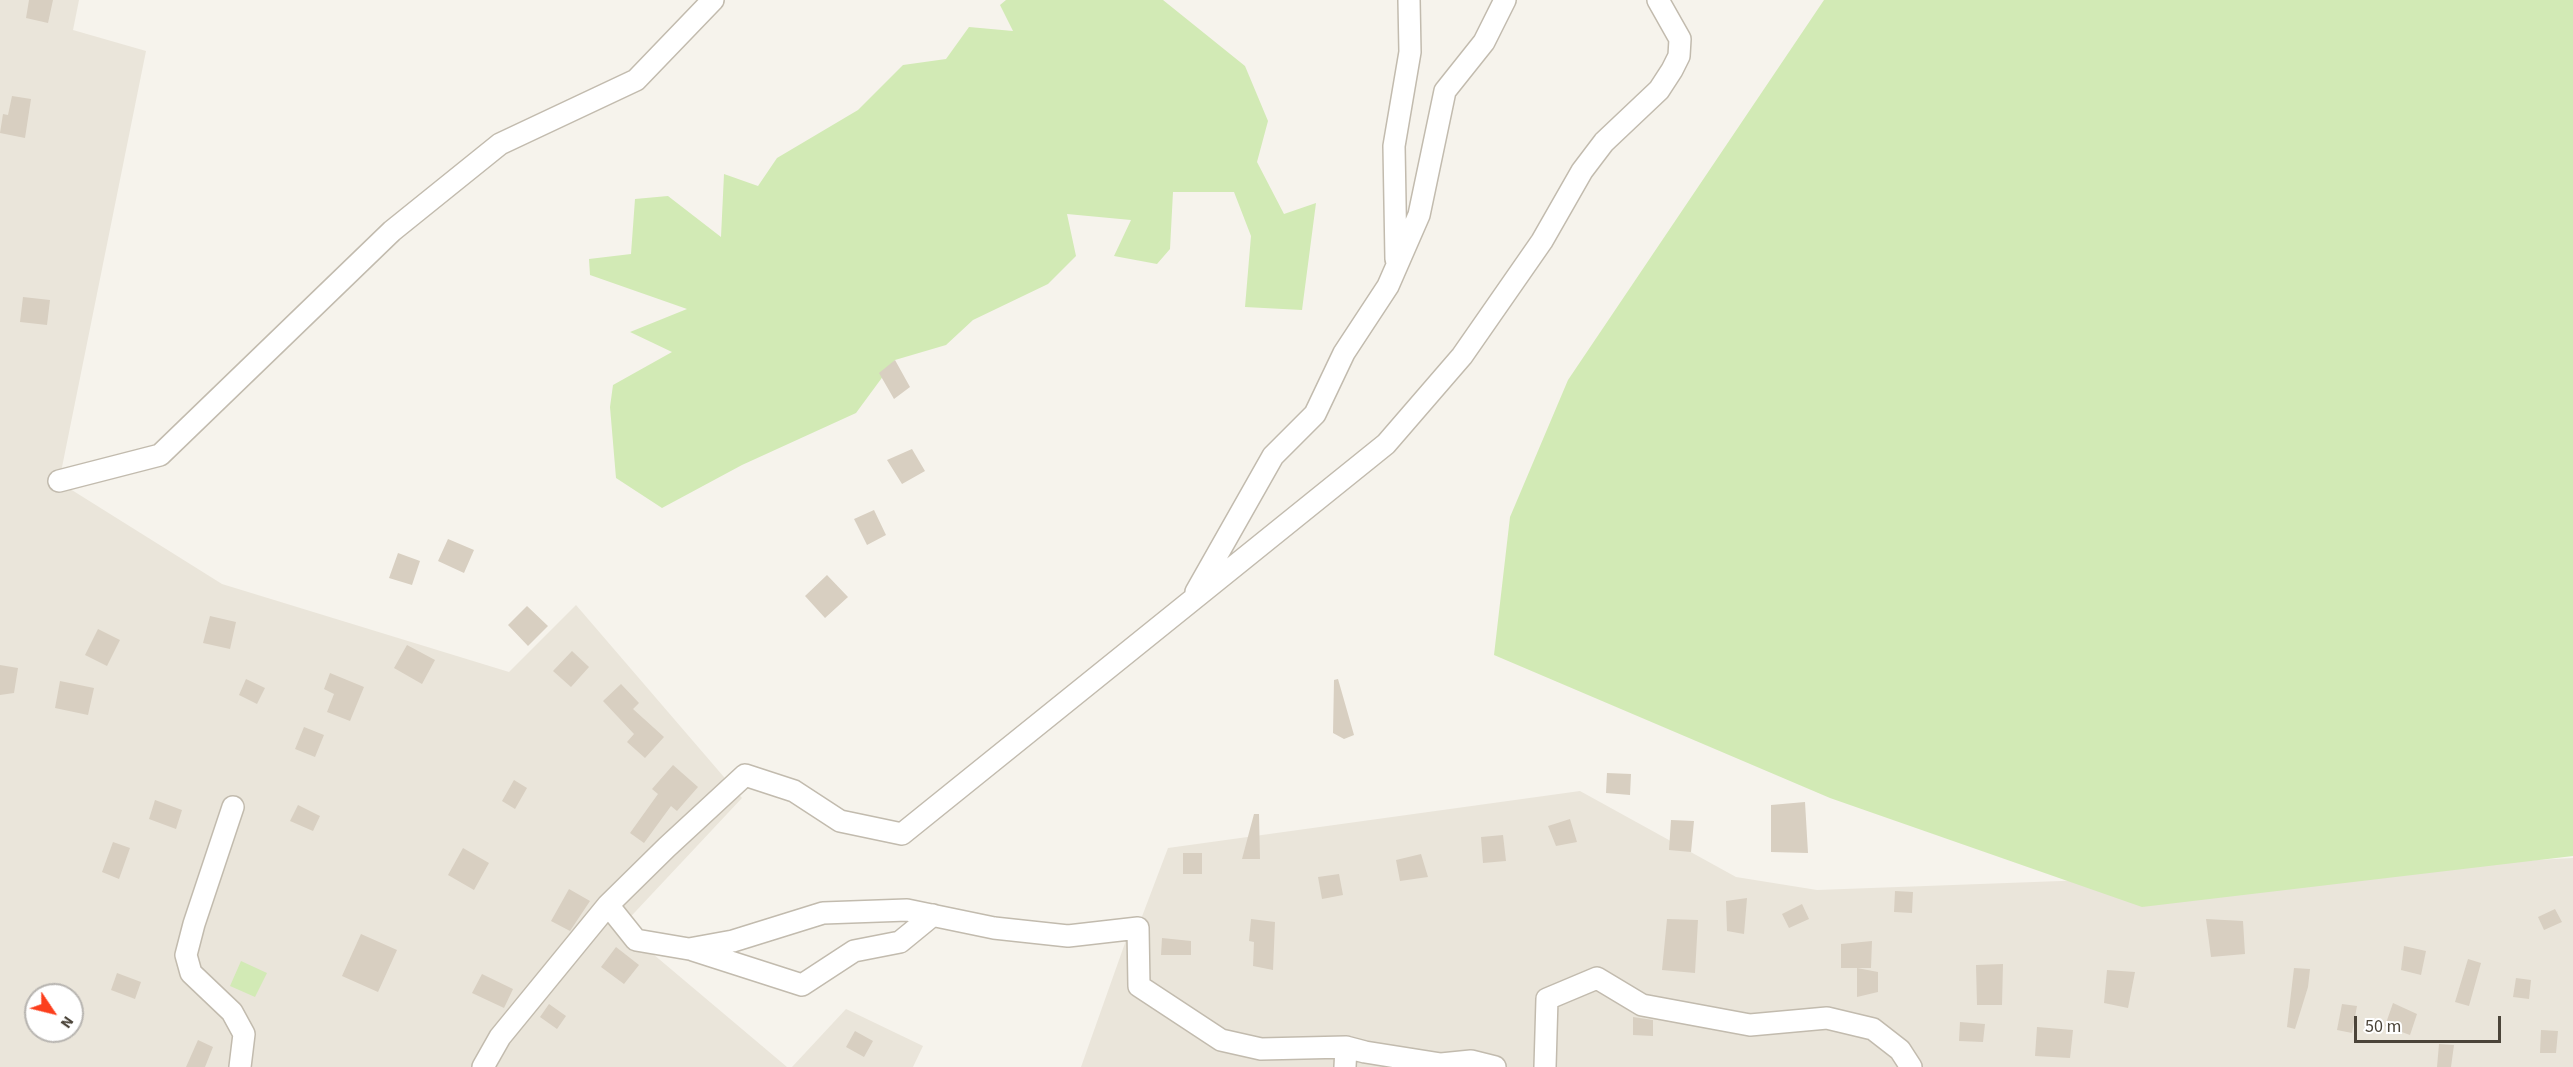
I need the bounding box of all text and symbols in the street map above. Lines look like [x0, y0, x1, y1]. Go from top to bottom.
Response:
north arrow [24, 983, 84, 1043]
scale bar [2357, 1004, 2504, 1042]
text: N [55, 1012, 79, 1033]
text: 50 m [2365, 1014, 2401, 1039]

